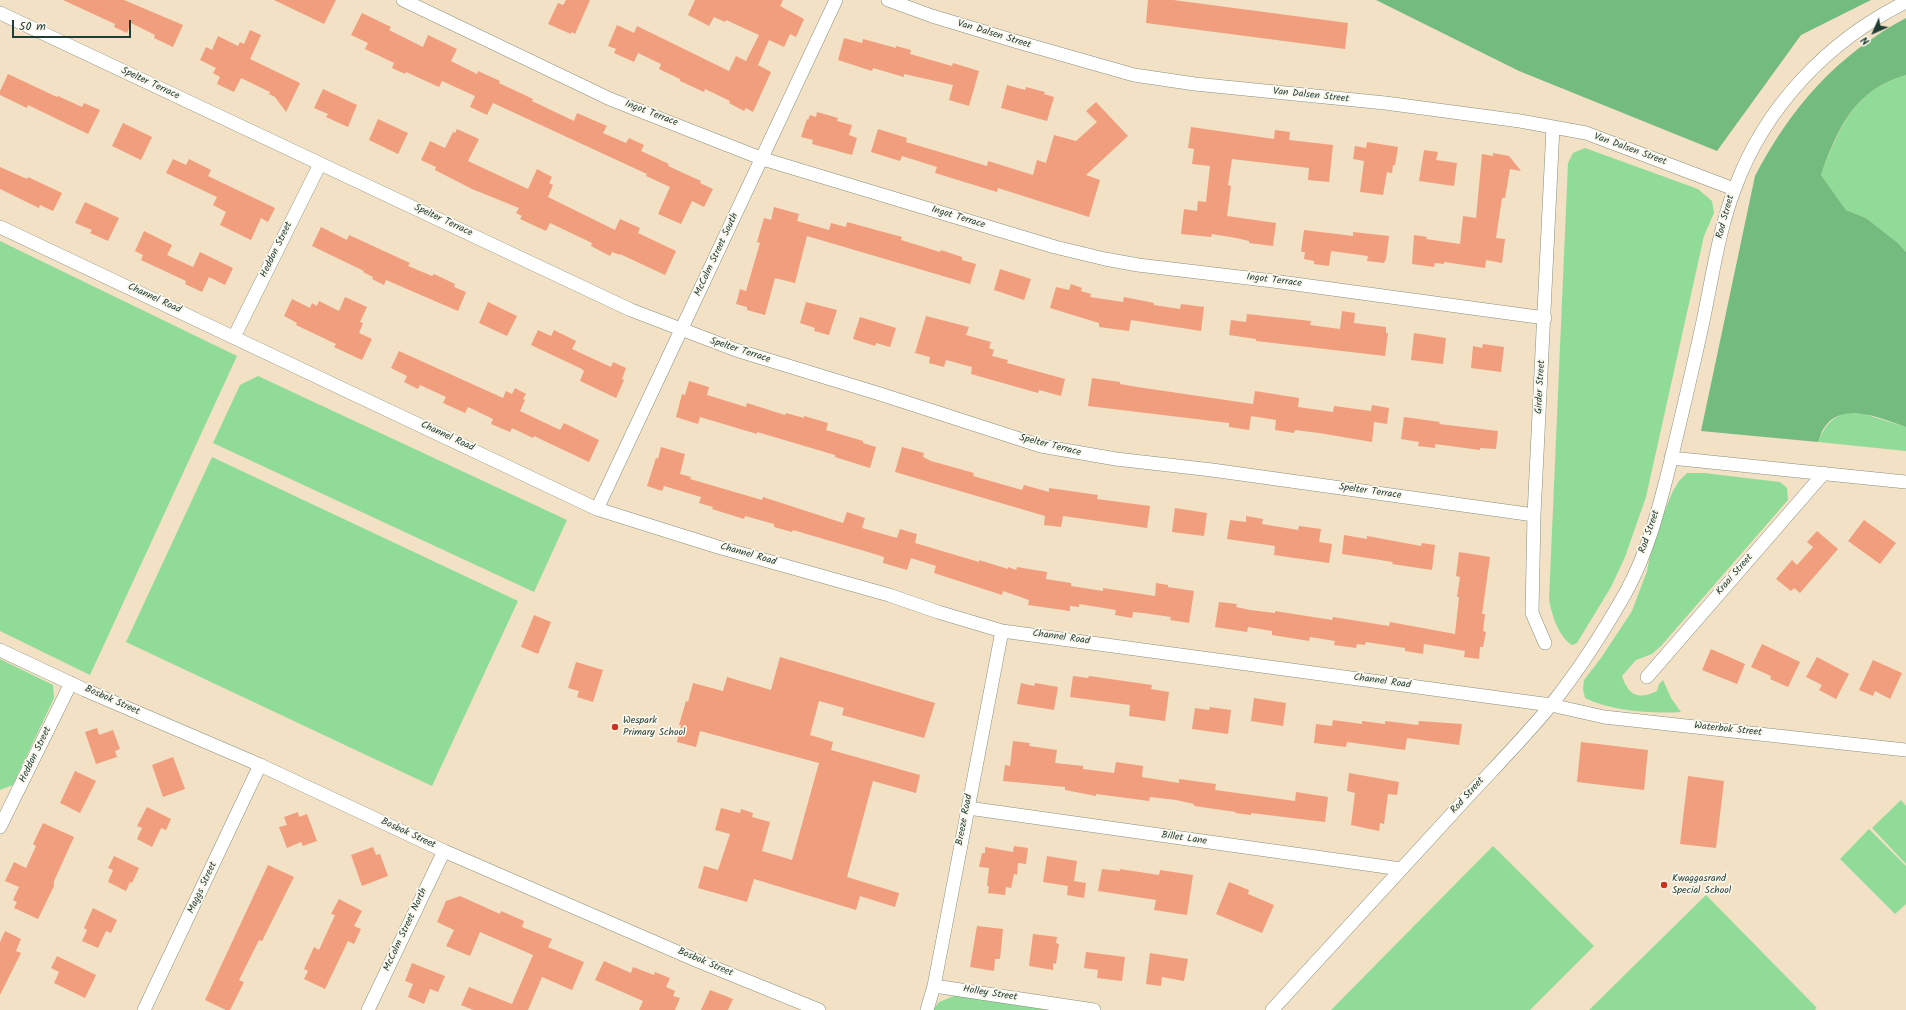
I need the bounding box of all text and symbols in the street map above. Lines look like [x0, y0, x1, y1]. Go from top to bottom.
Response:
scale bar [14, 12, 133, 38]
north arrow [1854, 12, 1894, 52]
text: 50 m [19, 17, 46, 36]
street label: Van Dalsen Street [956, 18, 1032, 52]
text: N [1857, 32, 1874, 49]
street label: Spelter Terrace [119, 65, 181, 103]
street label: Van Dalsen Street [1272, 86, 1350, 106]
street label: Ingot Terrace [623, 98, 679, 130]
street label: Van Dalsen Street [1592, 131, 1668, 169]
street label: Rod Street [1714, 194, 1738, 240]
street label: Spelter Terrace [412, 202, 474, 240]
street label: Ingot Terrace [930, 204, 986, 232]
street label: McColm Street South [692, 211, 742, 299]
street label: Heddon Street [258, 220, 296, 280]
street label: Ingot Terrace [1246, 272, 1302, 290]
street label: Channel Road [125, 281, 183, 317]
street label: Spelter Terrace [708, 336, 772, 366]
street label: Girder Street [1534, 360, 1548, 414]
street label: Channel Road [418, 419, 476, 455]
street label: Spelter Terrace [1018, 433, 1082, 459]
street label: Spelter Terrace [1338, 482, 1402, 502]
street label: Rod Street [1637, 509, 1663, 555]
street label: Channel Road [719, 541, 777, 569]
street label: Kraai Street [1714, 552, 1756, 598]
street label: Channel Road [1032, 628, 1090, 648]
street label: Channel Road [1353, 672, 1411, 692]
street label: Bosbok Street [83, 684, 141, 718]
place label: Wespark Primary School [623, 715, 685, 738]
street label: Waterbok Street [1694, 720, 1762, 740]
marker: Wespark Primary School [610, 722, 620, 732]
street label: Heddon Street [17, 725, 55, 785]
street label: Rod Street [1449, 775, 1487, 817]
street label: Breeze Road [954, 794, 976, 846]
street label: Bosbok Street [379, 816, 437, 852]
street label: Billet Lane [1160, 830, 1208, 848]
street label: Maggs Street [186, 860, 220, 916]
place label: Kwaggasrand Special School [1672, 873, 1731, 896]
marker: Kwaggasrand Special School [1659, 880, 1669, 890]
street label: McColm Street North [381, 886, 431, 974]
street label: Bosbok Street [676, 946, 734, 980]
street label: Holley Street [962, 984, 1018, 1004]

